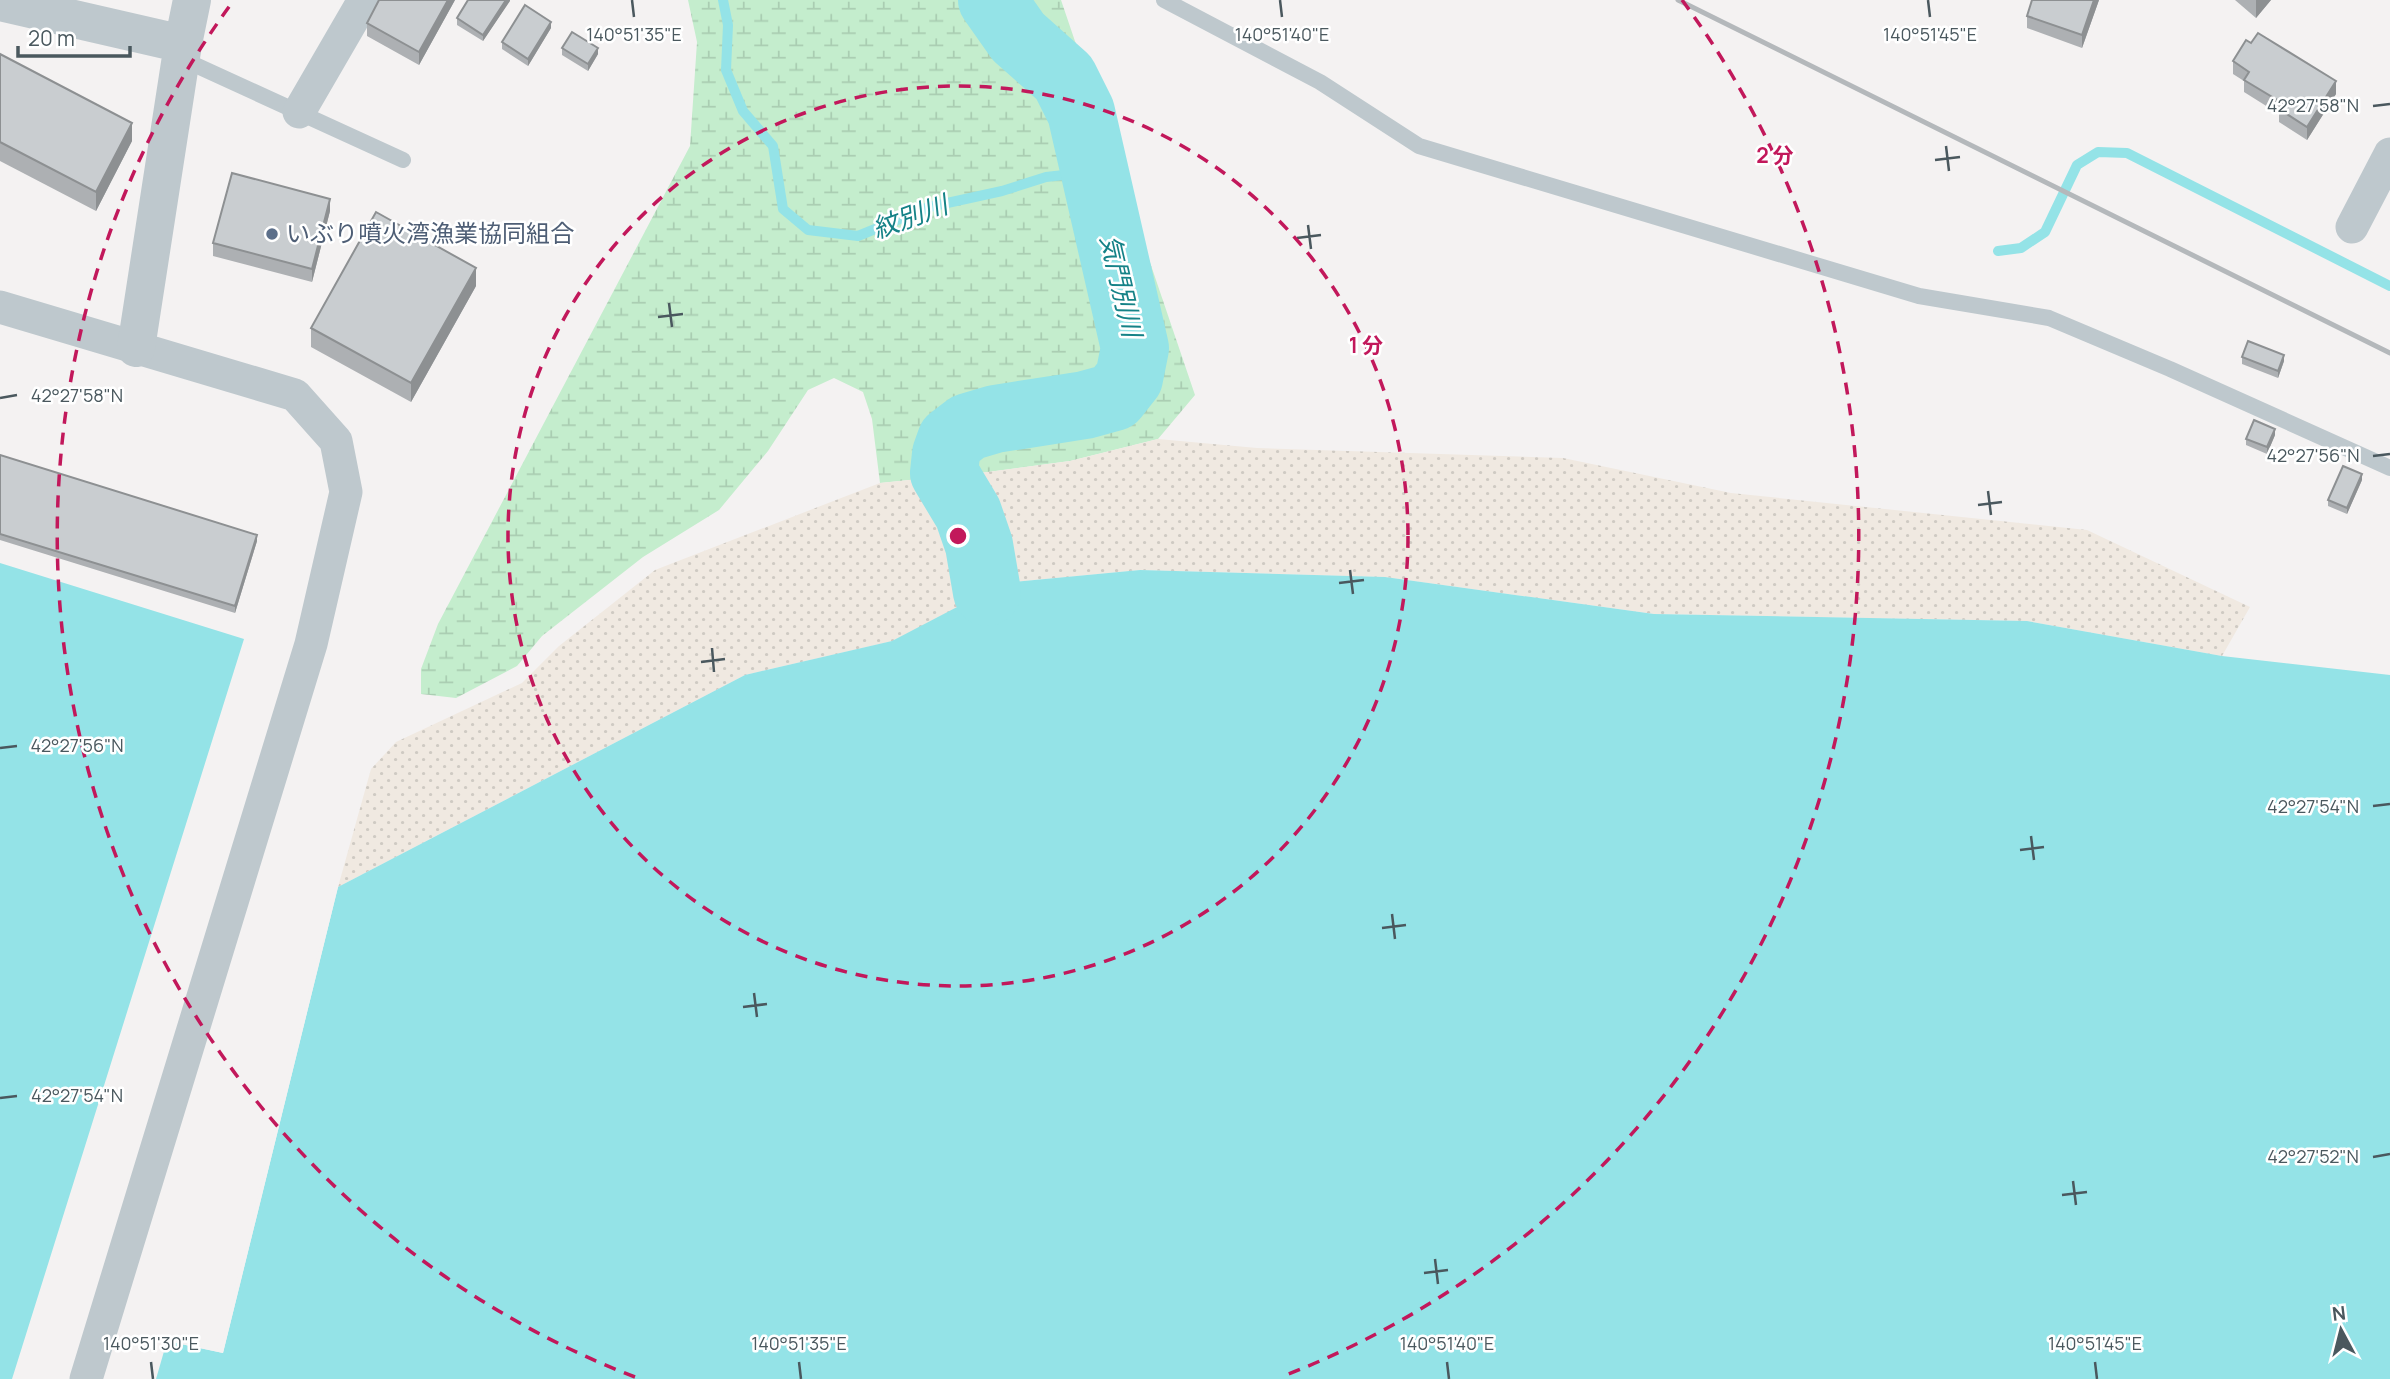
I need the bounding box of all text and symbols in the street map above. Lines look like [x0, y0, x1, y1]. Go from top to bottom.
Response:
scale bar [18, 14, 130, 58]
text: 140°51'35"E [586, 22, 682, 46]
text: 140°51'40"E [1235, 22, 1329, 46]
text: 140°51'45"E [1883, 22, 1977, 46]
text: 20 m [28, 24, 75, 52]
text: 42°27'58"N [2267, 93, 2359, 117]
text: 2 分 [1756, 141, 1794, 169]
water label: 紋別川 [867, 185, 955, 246]
place label: いぶり噴火湾漁業協同組合 [286, 216, 574, 249]
marker: いぶり噴火湾漁業協同組合 [264, 226, 280, 242]
water label: 気門別川 [1093, 231, 1152, 343]
text: 1 分 [1349, 331, 1383, 359]
text: 42°27'58"N [31, 383, 123, 407]
text: 42°27'56"N [2266, 443, 2360, 467]
centre of rings [946, 524, 970, 548]
text: 42°27'56"N [30, 733, 124, 757]
text: 42°27'54"N [2267, 794, 2359, 818]
text: 42°27'54"N [31, 1083, 123, 1107]
text: 42°27'52"N [2267, 1144, 2359, 1168]
north arrow [2306, 1295, 2376, 1365]
text: N [2331, 1299, 2347, 1327]
text: 140°51'30"E [103, 1331, 199, 1355]
text: 140°51'35"E [751, 1331, 847, 1355]
text: 140°51'40"E [1400, 1331, 1494, 1355]
text: 140°51'45"E [2048, 1331, 2142, 1355]

